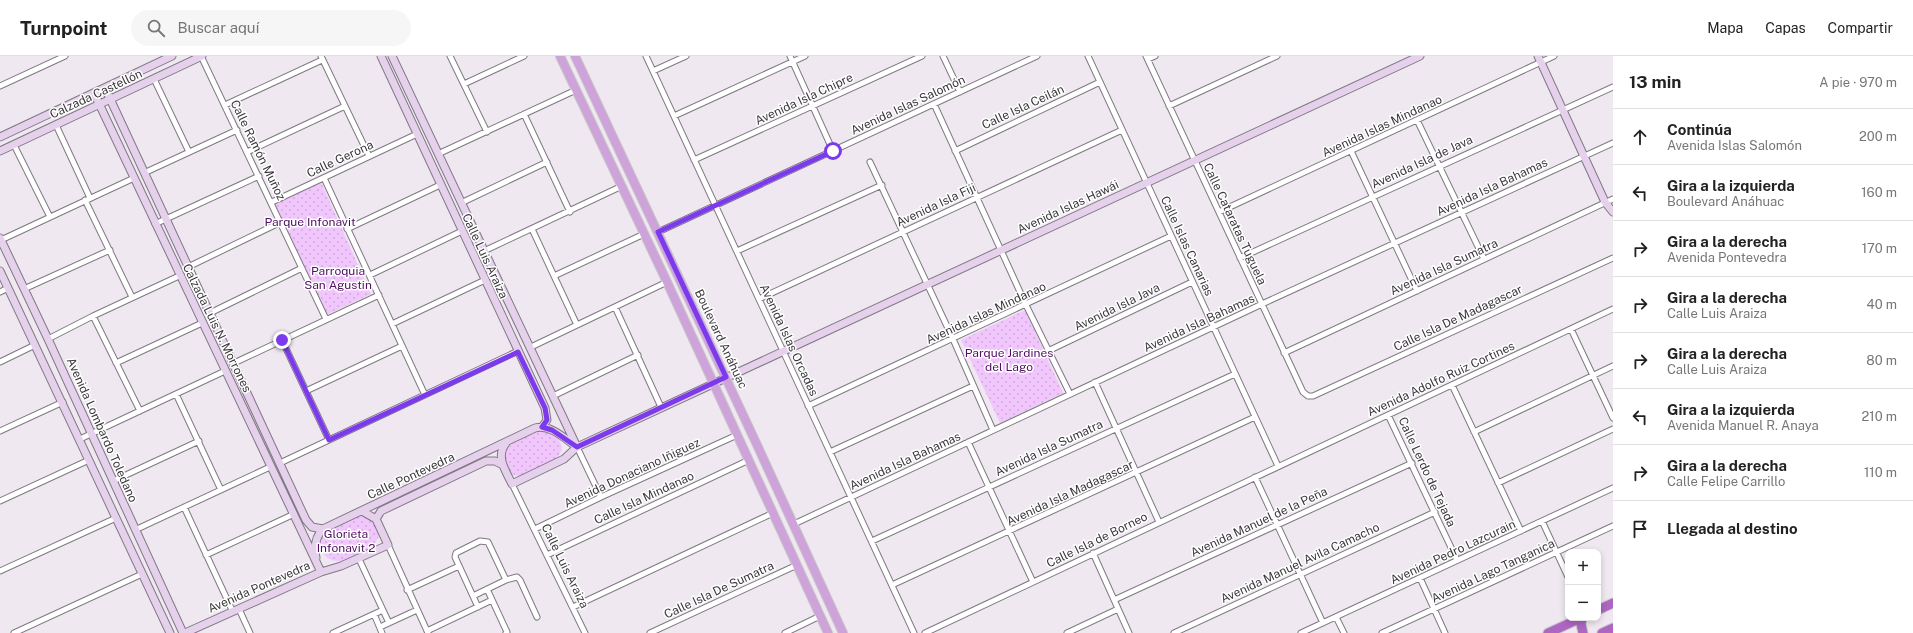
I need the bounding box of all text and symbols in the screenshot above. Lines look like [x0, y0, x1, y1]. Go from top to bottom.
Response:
search box [131, 10, 411, 46]
text: Turnpoint [20, 17, 107, 39]
icon: search [145, 17, 167, 39]
text: Buscar aquí [177, 19, 259, 36]
text: Mapa [1707, 20, 1743, 36]
text: Capas [1765, 20, 1806, 36]
text: Compartir [1828, 20, 1893, 36]
street label: Calzada Castellón [48, 66, 144, 122]
street label: Avenida Isla Chipre [753, 70, 855, 128]
street label: Avenida Islas Salomón [849, 72, 967, 138]
text: 13 min [1629, 72, 1681, 92]
text: A pie · 970 m [1819, 75, 1897, 90]
street label: Calle Isla Ceilán [980, 82, 1066, 132]
street label: Avenida Islas Mindanao [1320, 92, 1444, 160]
street label: Calle Ramón Muñoz [228, 98, 288, 203]
text: Continúa [1667, 121, 1732, 138]
icon: ahead [1629, 126, 1651, 148]
text: 200 m [1859, 129, 1897, 144]
street label: Avenida Isla de Java [1369, 132, 1475, 192]
street label: Calle Gerona [305, 137, 375, 181]
text: Avenida Islas Salomón [1667, 138, 1802, 153]
route start [824, 142, 842, 160]
street label: Avenida Isla Bahamas [1434, 155, 1550, 219]
street label: Calle Cataratas Tuguela [1201, 161, 1269, 287]
street label: Avenida Islas Hawái [1015, 177, 1121, 237]
text: Gira a la izquierda [1667, 177, 1795, 194]
street label: Avenida Isla Fiji [894, 180, 978, 230]
icon: left [1629, 182, 1651, 204]
text: 160 m [1861, 185, 1897, 200]
street label: Calle Islas Canarias [1158, 194, 1216, 298]
text: Boulevard Anáhuac [1667, 194, 1784, 209]
street label: Calle Luis Araiza [459, 211, 511, 301]
park label: Parque Infonavit [264, 215, 356, 229]
text: Gira a la derecha [1667, 233, 1787, 250]
street label: Avenida Isla Sumatra [1388, 236, 1500, 298]
icon: right [1629, 238, 1651, 260]
text: 170 m [1862, 241, 1897, 256]
text: Avenida Pontevedra [1667, 250, 1787, 265]
street label: Calzada Luis N. Morrones [180, 261, 254, 395]
park label: Parroquia San Agustin [304, 264, 372, 292]
street label: Avenida Islas Mindanao [924, 279, 1048, 347]
street label: Avenida Isla Java [1072, 280, 1162, 334]
street label: Avenida Islas Orcadas [757, 282, 821, 398]
street label: Calle Isla De Madagascar [1391, 282, 1525, 354]
street label: Boulevard Anáhuac [692, 287, 750, 391]
text: Gira a la derecha [1667, 289, 1787, 306]
street label: Avenida Isla Bahamas [1141, 291, 1257, 355]
icon: right [1629, 294, 1651, 316]
text: 40 m [1866, 297, 1897, 312]
text: Calle Luis Araiza [1667, 306, 1767, 321]
route end [273, 331, 291, 349]
street label: Avenida Adolfo Ruiz Cortines [1365, 339, 1517, 419]
text: Gira a la derecha [1667, 345, 1787, 362]
park label: Parque Jardines del Lago [965, 346, 1053, 374]
icon: right [1629, 350, 1651, 372]
text: 80 m [1866, 353, 1897, 368]
street label: Avenida Lombardo Toledano [64, 356, 140, 505]
text: Calle Luis Araiza [1667, 362, 1767, 377]
text: Gira a la izquierda [1667, 401, 1795, 418]
icon: left [1629, 406, 1651, 428]
text: 210 m [1862, 409, 1897, 424]
street label: Calle Lerdo de Tejada [1395, 415, 1459, 529]
street label: Avenida Isla Sumatra [993, 417, 1105, 479]
text: Avenida Manuel R. Anaya [1667, 418, 1819, 433]
street label: Avenida Isla Bahamas [847, 429, 963, 493]
street label: Avenida Donaciano Iñiguez [562, 435, 702, 511]
street label: Calle Pontevedra [365, 450, 457, 502]
street label: Avenida Isla Madagascar [1004, 457, 1136, 529]
text: Gira a la derecha [1667, 457, 1787, 474]
icon: right [1629, 462, 1651, 484]
text: 110 m [1864, 465, 1897, 480]
street label: Calle Isla Mindanao [592, 469, 696, 527]
text: Calle Felipe Carrillo [1667, 474, 1785, 489]
street label: Avenida Manuel de la Peña [1188, 484, 1330, 560]
street label: Calle Isla de Borneo [1044, 509, 1150, 571]
street label: Avenida Pedro Lazcurain [1388, 517, 1518, 587]
icon: arrive [1629, 518, 1651, 540]
street label: Avenida Manuel Avila Camacho [1218, 520, 1382, 606]
text: Llegada al destino [1667, 520, 1798, 537]
street label: Calle Luis Araiza [538, 521, 592, 611]
park label: Glorieta Infonavit 2 [317, 527, 375, 555]
street label: Avenida Lago Tanganica [1429, 536, 1557, 606]
map controls [1565, 549, 1601, 621]
button: + [1565, 549, 1601, 585]
street label: Avenida Pontevedra [206, 558, 312, 616]
street label: Calle Isla De Sumatra [662, 558, 776, 622]
button: − [1565, 585, 1601, 621]

